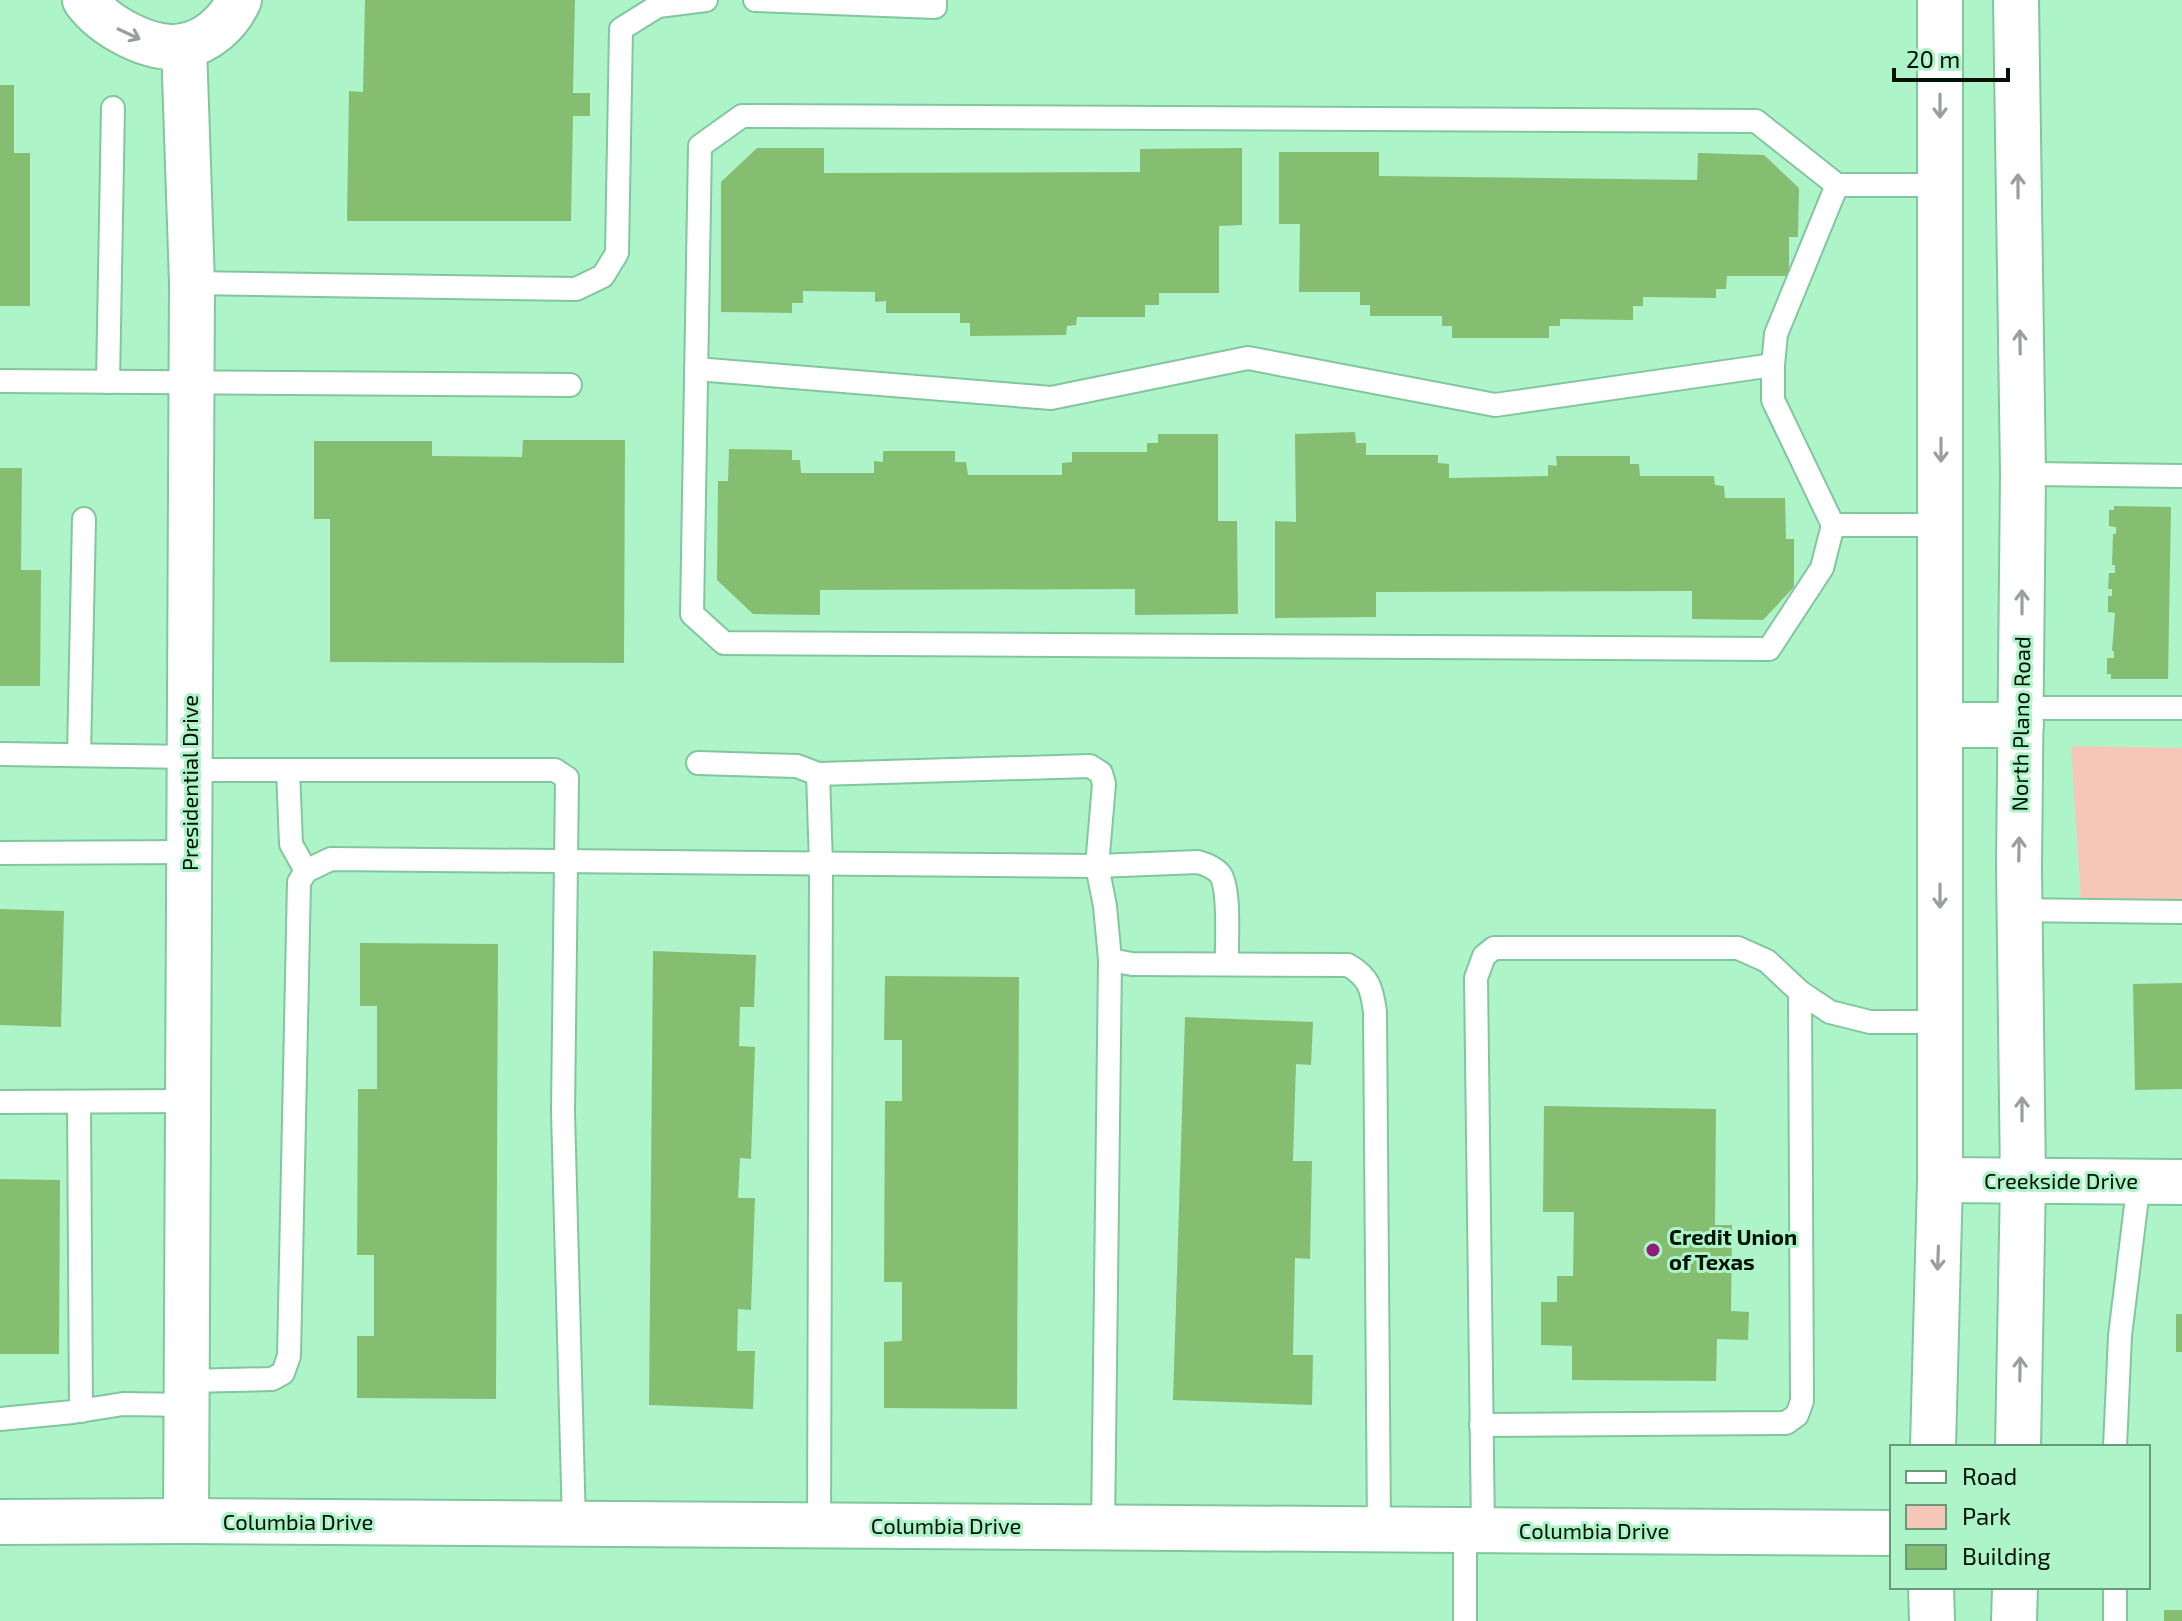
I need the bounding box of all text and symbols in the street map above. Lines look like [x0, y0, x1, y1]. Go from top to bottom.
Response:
one-way arrow [117, 27, 141, 42]
scale bar [1894, 32, 2008, 82]
text: 20 m [1906, 44, 1960, 73]
one-way arrow [1932, 92, 1948, 119]
one-way arrow [2010, 173, 2026, 200]
one-way arrow [2012, 329, 2028, 356]
one-way arrow [1933, 436, 1949, 463]
one-way arrow [2014, 589, 2030, 616]
street label: North Plano Road [2005, 636, 2035, 812]
street label: Presidential Drive [176, 695, 202, 871]
one-way arrow [2011, 836, 2027, 863]
one-way arrow [1932, 882, 1948, 909]
one-way arrow [2014, 1096, 2030, 1123]
street label: Creekside Drive [1984, 1167, 2138, 1193]
place label: Credit Union of Texas [1669, 1223, 1797, 1274]
marker: Credit Union of Texas [1644, 1241, 1662, 1259]
one-way arrow [1930, 1244, 1946, 1271]
one-way arrow [2012, 1356, 2027, 1383]
legend [1890, 1445, 2150, 1589]
text: Road [1962, 1461, 2017, 1490]
text: Park [1962, 1501, 2011, 1530]
street label: Columbia Drive [223, 1508, 373, 1534]
street label: Columbia Drive [871, 1512, 1021, 1538]
street label: Columbia Drive [1519, 1517, 1669, 1543]
text: Building [1962, 1541, 2051, 1570]

